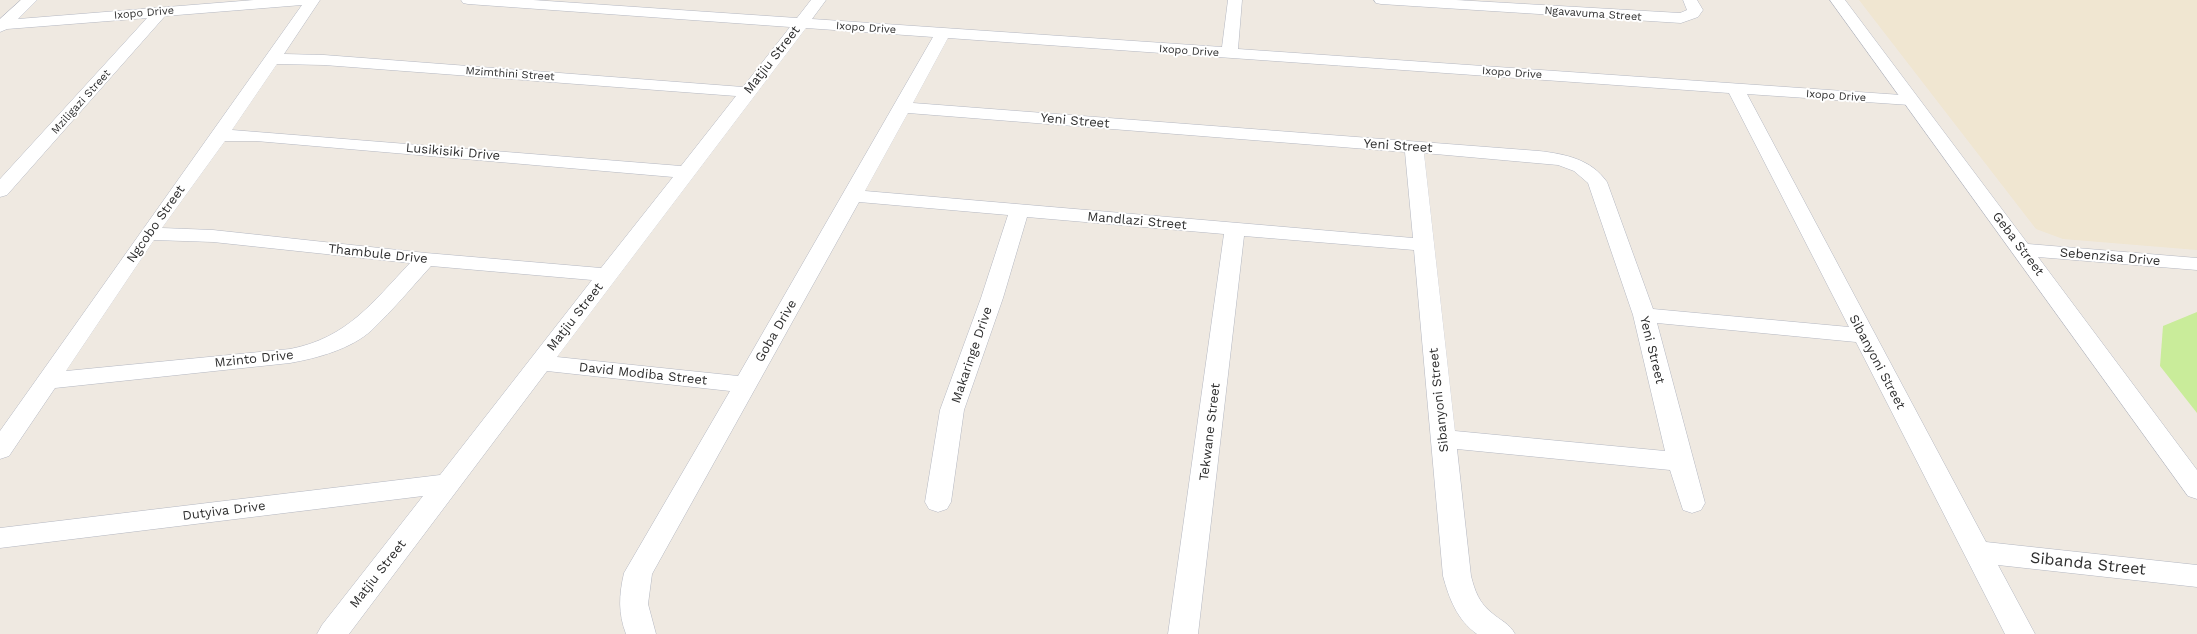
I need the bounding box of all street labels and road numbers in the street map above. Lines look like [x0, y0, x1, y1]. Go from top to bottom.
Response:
street label: Ixopo Drive [113, 4, 175, 22]
street label: Ngavavuma Street [1544, 4, 1642, 24]
street label: Ixopo Drive [836, 19, 896, 37]
street label: Matjiu Street [741, 23, 803, 97]
street label: Ixopo Drive [1159, 42, 1219, 60]
street label: Mzimthini Street [465, 64, 555, 84]
street label: Ixopo Drive [1482, 64, 1542, 82]
street label: Mziligazi Street [49, 67, 113, 137]
street label: Ixopo Drive [1806, 87, 1866, 105]
street label: Yeni Street [1040, 110, 1110, 132]
street label: Yeni Street [1363, 136, 1433, 156]
street label: Lusikisiki Drive [405, 140, 501, 164]
street label: Ngcobo Street [124, 182, 188, 266]
street label: Mandlazi Street [1087, 209, 1187, 233]
street label: Geba Street [1989, 209, 2047, 279]
street label: Thambule Drive [328, 241, 428, 267]
street label: Sebenzisa Drive [2059, 245, 2161, 269]
street label: Matjiu Street [544, 280, 606, 354]
street label: Goba Drive [752, 297, 800, 365]
street label: Makaringe Drive [948, 305, 996, 405]
street label: Sibanyoni Street [1846, 312, 1908, 412]
street label: Yeni Street [1636, 315, 1668, 385]
street label: Mzinto Drive [214, 347, 294, 371]
street label: Sibanyoni Street [1426, 347, 1452, 453]
street label: David Modiba Street [578, 360, 708, 388]
street label: Tekwane Street [1196, 382, 1224, 482]
street label: Dutyiva Drive [182, 498, 266, 524]
street label: Matjiu Street [347, 537, 409, 611]
street label: Sibanda Street [2029, 548, 2147, 580]

